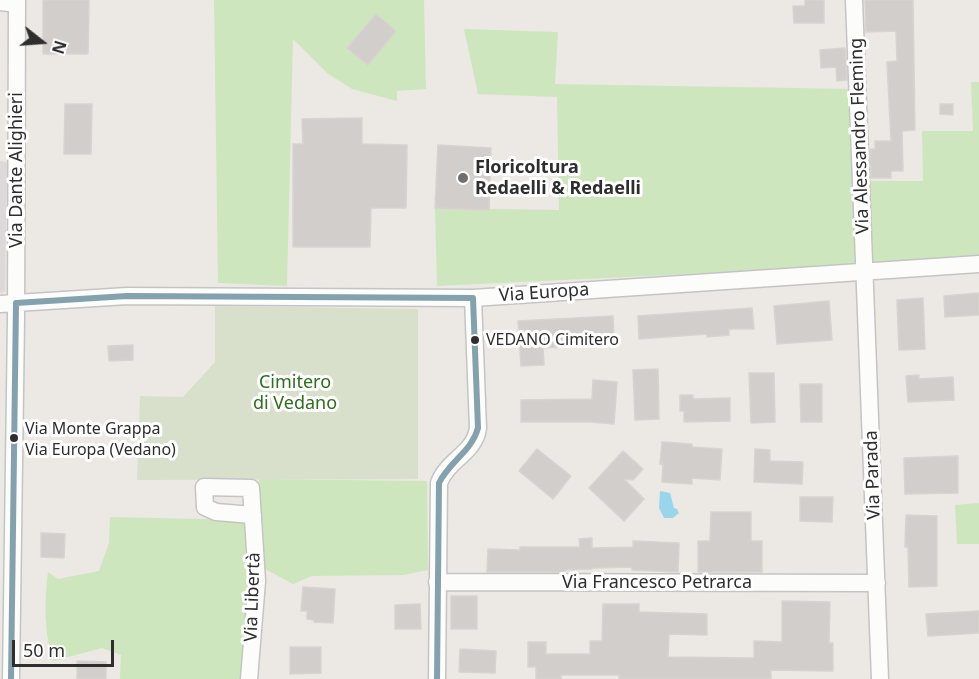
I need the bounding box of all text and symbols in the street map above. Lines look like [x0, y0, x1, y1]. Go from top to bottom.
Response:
north arrow [12, 12, 72, 72]
street label: Via Alessandro Fleming [846, 37, 874, 235]
text: N [47, 38, 72, 57]
street label: Via Dante Alighieri [6, 92, 28, 248]
place label: Floricoltura Redaelli & Redaelli [475, 157, 641, 200]
marker: Floricoltura Redaelli & Redaelli [456, 171, 470, 185]
street label: Via Europa [498, 279, 590, 307]
place label: VEDANO Cimitero [486, 330, 619, 350]
marker: VEDANO Cimitero [469, 334, 481, 346]
park label: Cimitero di Vedano [253, 372, 337, 415]
place label: Via Monte Grappa Via Europa (Vedano) [25, 419, 176, 457]
street label: Via Parada [861, 430, 885, 520]
marker: Via Monte Grappa Via Europa (Vedano) [8, 432, 20, 444]
street label: Via Libertà [241, 552, 265, 642]
street label: Via Francesco Petrarca [562, 572, 752, 594]
scale bar [15, 628, 117, 666]
text: 50 m [23, 638, 65, 662]

